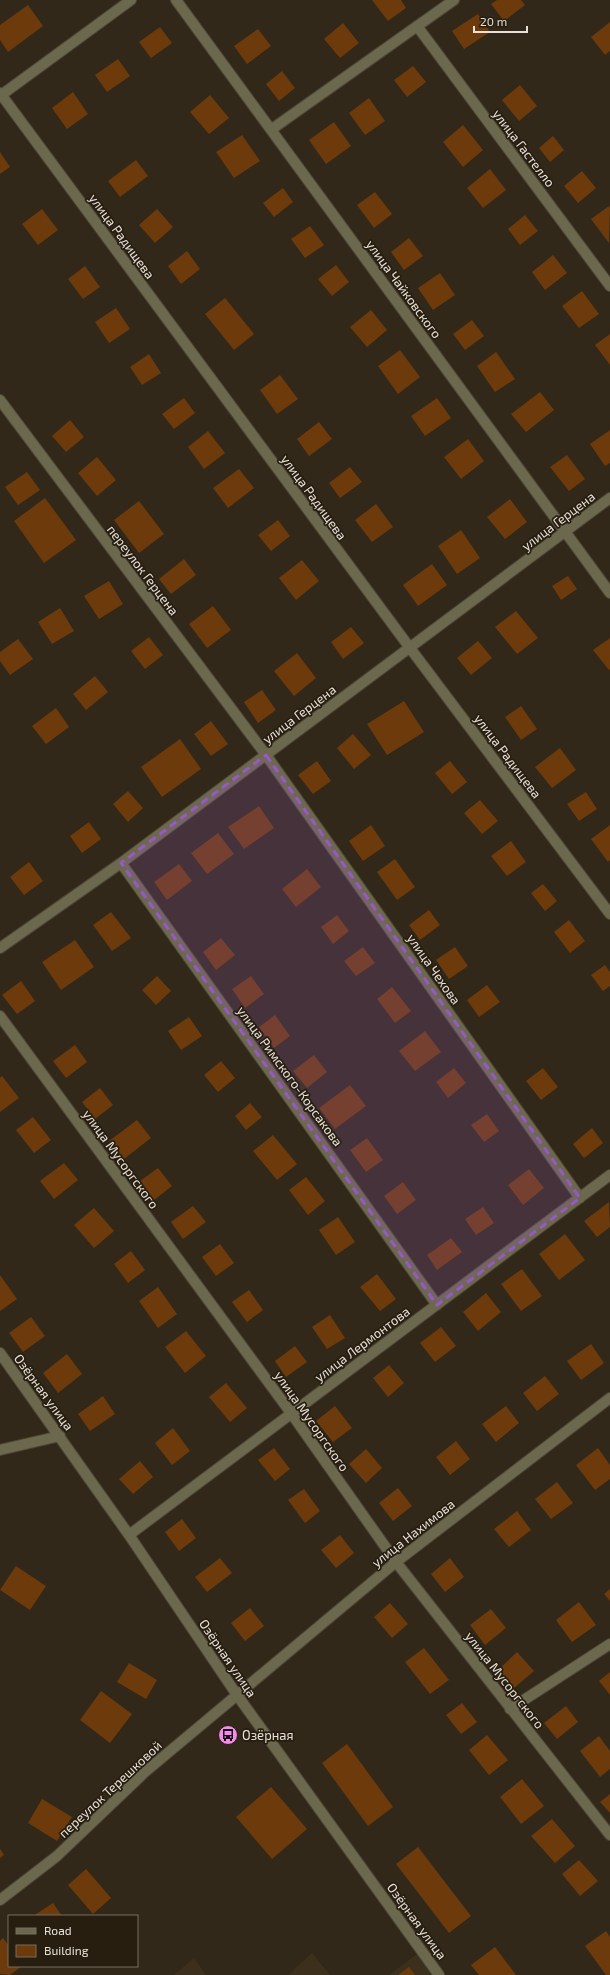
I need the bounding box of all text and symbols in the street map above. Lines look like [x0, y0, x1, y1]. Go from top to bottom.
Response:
scale bar [474, 8, 527, 34]
text: 20 m [480, 14, 507, 28]
street label: улица Гастелло [490, 106, 558, 190]
street label: улица Радищева [86, 190, 158, 282]
street label: улица Чайковского [363, 237, 445, 341]
street label: улица Радищева [278, 451, 350, 543]
street label: улица Герцена [518, 488, 598, 554]
street label: переулок Герцена [104, 522, 182, 618]
street label: улица Герцена [259, 681, 339, 747]
street label: улица Радищева [471, 711, 545, 801]
street label: улица Чехова [404, 931, 464, 1007]
street label: улица Римского-Корсакова [234, 1003, 346, 1149]
street label: улица Мусоргского [80, 1106, 162, 1212]
street label: улица Лермонтова [311, 1303, 413, 1385]
street label: Озёрная улица [11, 1351, 77, 1433]
street label: улица Мусоргского [271, 1368, 353, 1474]
street label: улица Нахимова [368, 1496, 458, 1570]
street label: Озёрная улица [196, 1616, 260, 1700]
street label: улица Мусоргского [462, 1628, 548, 1732]
bus stop icon: Озёрная [217, 1724, 239, 1746]
place label: Озёрная [242, 1727, 294, 1743]
street label: переулок Терешковой [55, 1737, 165, 1841]
street label: Озёрная улица [384, 1880, 450, 1962]
legend [8, 1915, 138, 1967]
text: Road [44, 1923, 72, 1937]
text: Building [44, 1943, 89, 1957]

